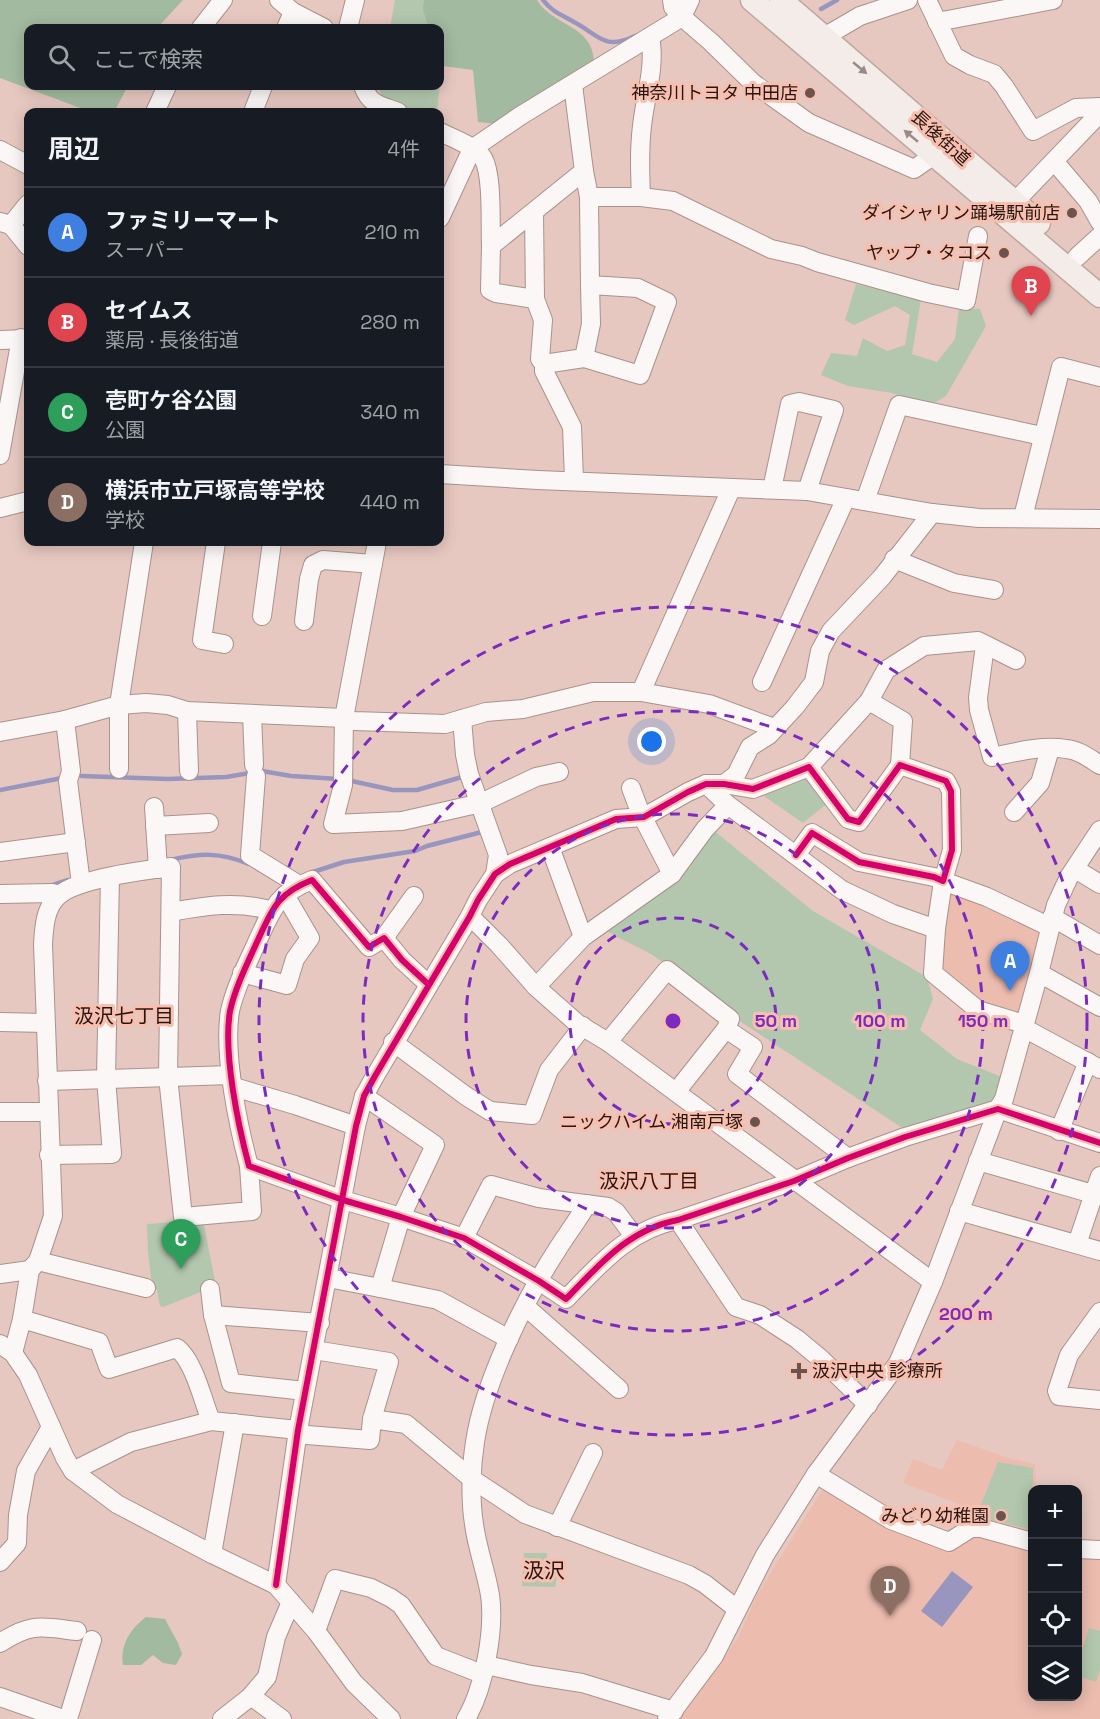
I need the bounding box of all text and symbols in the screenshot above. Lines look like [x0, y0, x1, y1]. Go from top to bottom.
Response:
search box [24, 24, 444, 90]
icon: search [45, 41, 78, 74]
text: ここで検索 [93, 45, 203, 73]
one-way arrow [852, 61, 867, 74]
place label: 神奈川トヨタ 中田店 [631, 81, 798, 104]
marker: 神奈川トヨタ 中田店 [803, 86, 817, 100]
street label: 長後街道 [907, 105, 976, 170]
one-way arrow [903, 129, 919, 142]
text: 周辺 [48, 132, 100, 166]
text: 4件 [388, 136, 420, 162]
place label: ダイシャリン踊場駅前店 [862, 201, 1060, 224]
text: ファミリーマート [105, 206, 281, 234]
marker: ダイシャリン踊場駅前店 [1065, 206, 1079, 220]
text: A [61, 219, 74, 245]
text: 210 m [364, 219, 420, 245]
text: スーパー [105, 237, 185, 263]
place label: ヤップ・タコス [866, 241, 992, 264]
marker: ヤップ・タコス [997, 246, 1011, 260]
pin: B [1012, 266, 1050, 316]
text: セイムス [105, 296, 193, 324]
text: B [61, 309, 74, 335]
text: 280 m [360, 309, 420, 335]
text: 薬局 · 長後街道 [105, 327, 239, 353]
text: 壱町ケ谷公園 [105, 386, 237, 414]
text: C [61, 399, 74, 425]
text: 340 m [360, 399, 420, 425]
text: 公園 [105, 417, 145, 443]
text: 横浜市立戸塚高等学校 [105, 476, 325, 504]
text: D [61, 489, 74, 515]
text: 440 m [360, 489, 420, 515]
text: 学校 [105, 507, 145, 533]
your location [637, 727, 666, 756]
pin: A [990, 942, 1030, 991]
district label: 汲沢七丁目 [74, 1003, 174, 1029]
text: 50 m [755, 1009, 797, 1032]
text: 100 m [854, 1009, 906, 1032]
text: 150 m [958, 1009, 1008, 1032]
centre of rings [663, 1011, 683, 1031]
place label: ニックハイム 湘南戸塚 [560, 1110, 743, 1133]
marker: ニックハイム 湘南戸塚 [748, 1115, 762, 1129]
district label: 汲沢八丁目 [599, 1168, 699, 1194]
pin: C [162, 1220, 201, 1269]
text: 200 m [939, 1302, 993, 1325]
place label: 汲沢中央 診療所 [812, 1359, 943, 1382]
marker: 汲沢中央 診療所 [790, 1362, 808, 1380]
map controls [1028, 1485, 1082, 1701]
button: + [1028, 1485, 1082, 1539]
place label: みどり幼稚園 [881, 1504, 989, 1527]
marker: みどり幼稚園 [994, 1509, 1008, 1523]
button: − [1028, 1539, 1082, 1593]
district label: 汲沢 [523, 1557, 565, 1584]
pin: D [870, 1566, 910, 1616]
button: locate [1028, 1593, 1082, 1647]
button: layers [1028, 1647, 1082, 1701]

